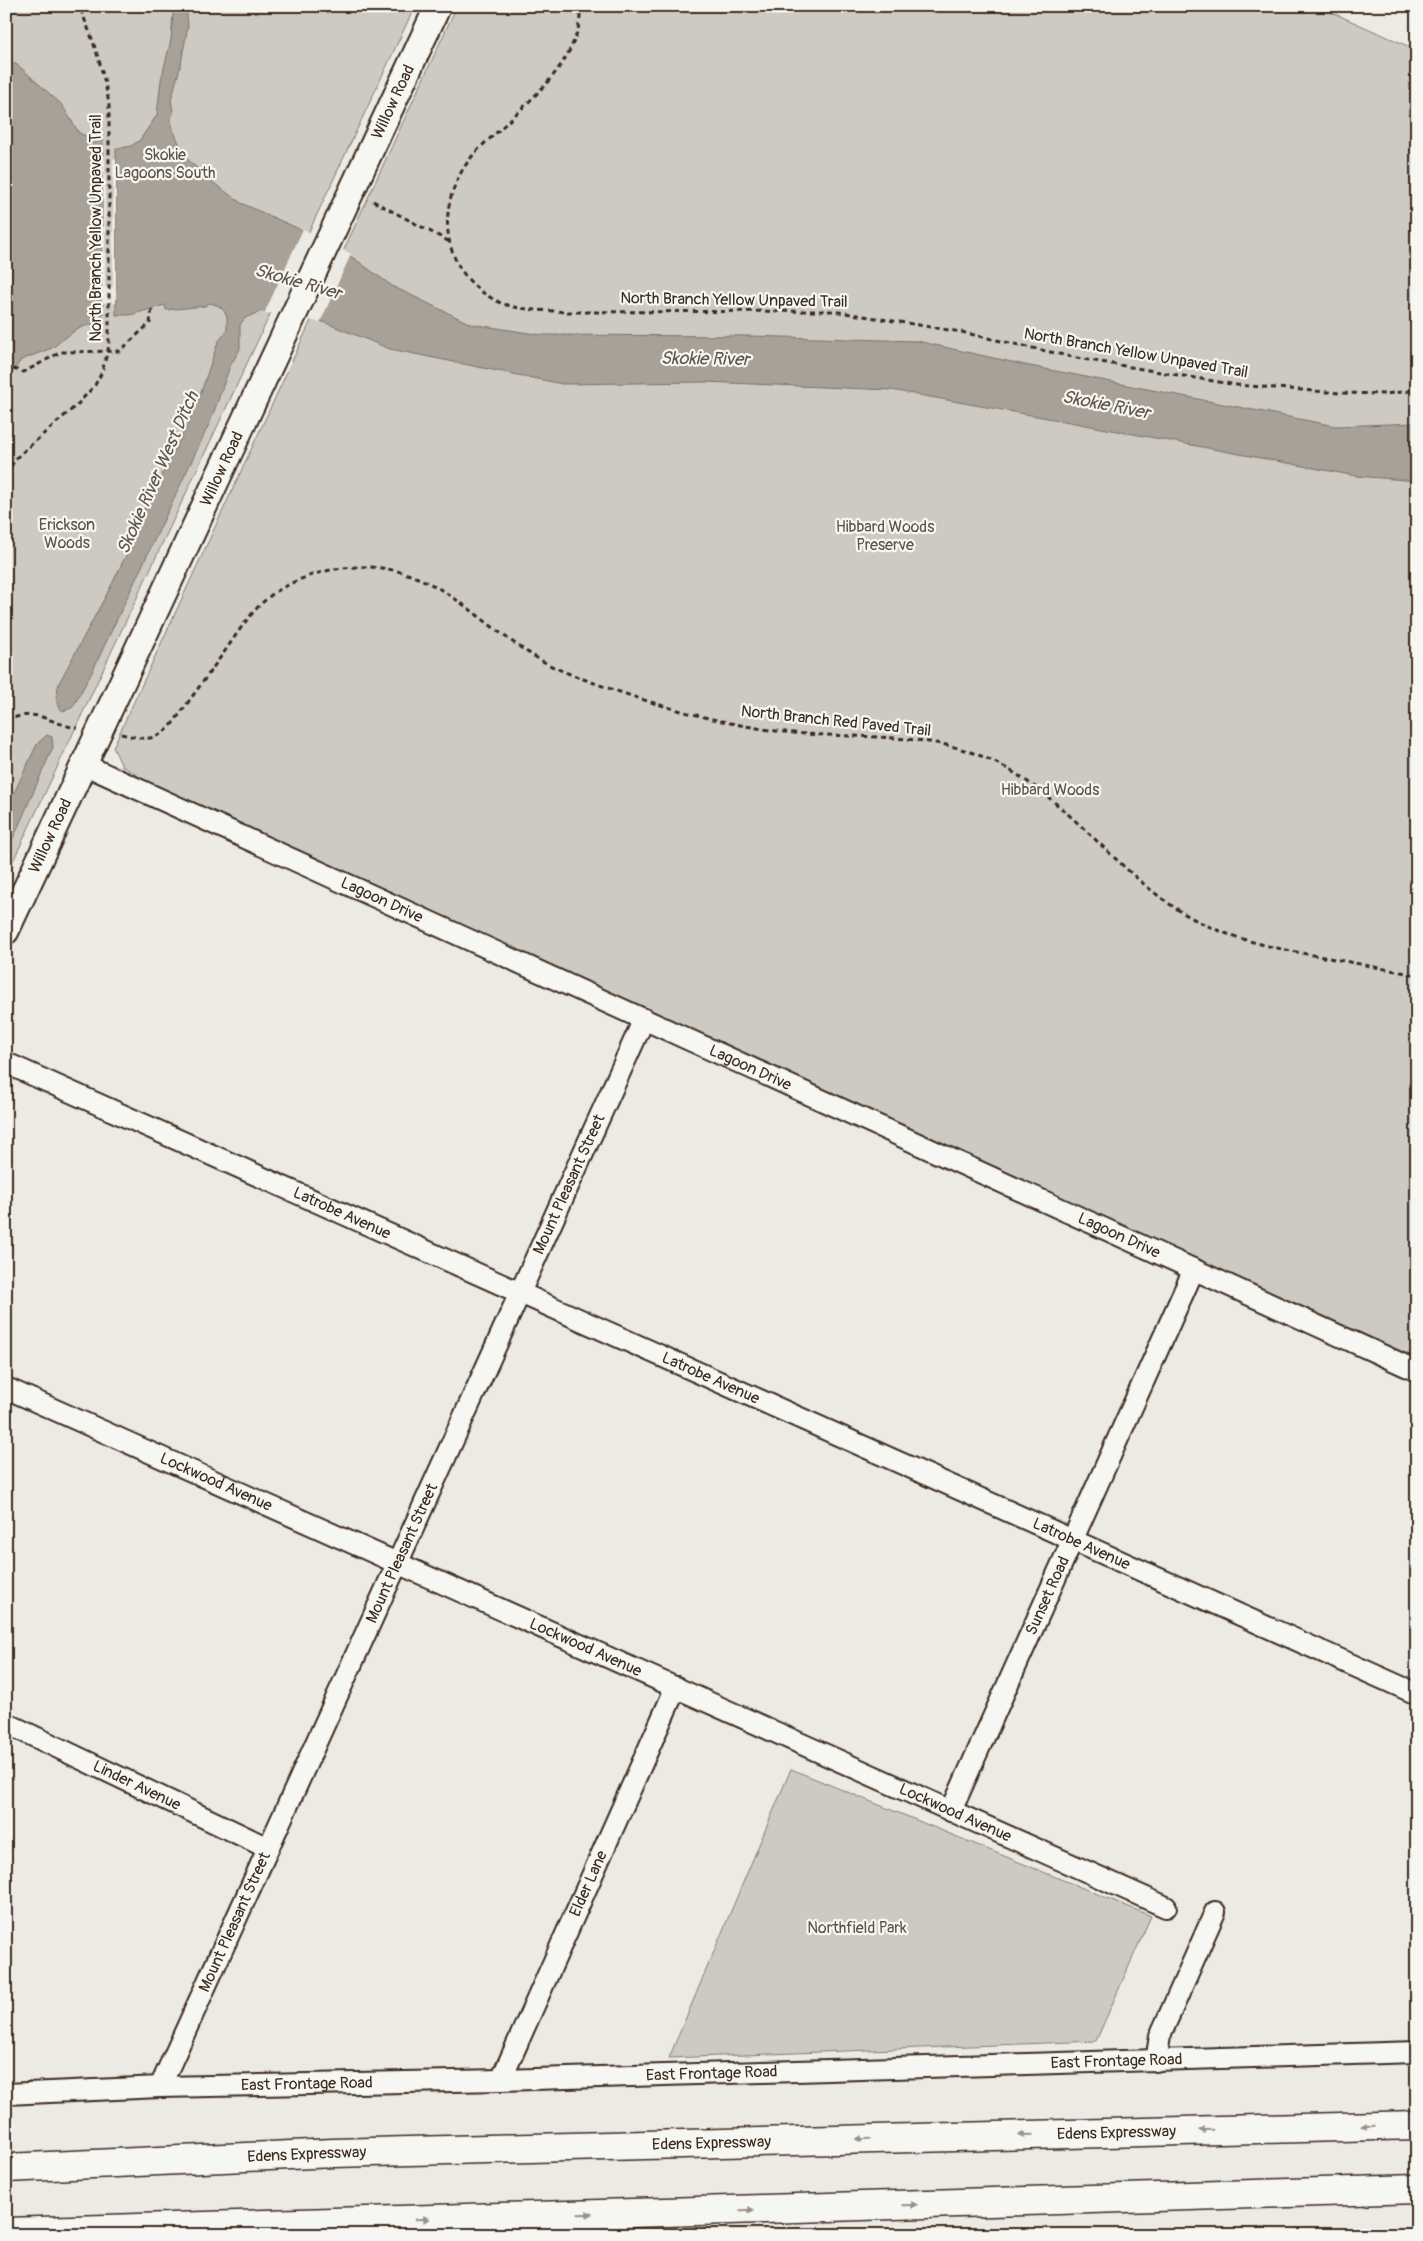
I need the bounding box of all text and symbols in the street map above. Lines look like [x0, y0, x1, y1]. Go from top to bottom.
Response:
street label: Willow Road [367, 61, 419, 142]
street label: North Branch Yellow Unpaved Trail [86, 114, 106, 342]
park label: Skokie Lagoons South [115, 145, 215, 183]
water label: Skokie River [252, 259, 346, 306]
street label: North Branch Yellow Unpaved Trail [620, 288, 848, 312]
street label: North Branch Yellow Unpaved Trail [1022, 323, 1250, 383]
water label: Skokie River [660, 347, 752, 371]
water label: Skokie River [1060, 385, 1154, 425]
water label: Skokie River West Ditch [112, 387, 205, 558]
street label: Willow Road [196, 428, 248, 509]
park label: Erickson Woods [39, 515, 95, 553]
park label: Hibbard Woods Preserve [836, 517, 934, 555]
street label: North Branch Red Paved Trail [740, 701, 932, 741]
park label: Hibbard Woods [1001, 780, 1099, 800]
street label: Willow Road [24, 795, 76, 876]
street label: Lagoon Drive [337, 873, 426, 927]
street label: Lagoon Drive [706, 1040, 795, 1095]
street label: Mount Pleasant Street [529, 1111, 610, 1257]
street label: Latrobe Avenue [290, 1183, 394, 1244]
street label: Lagoon Drive [1075, 1208, 1163, 1263]
street label: Latrobe Avenue [659, 1348, 763, 1409]
street label: Lockwood Avenue [157, 1448, 275, 1516]
street label: Mount Pleasant Street [362, 1480, 442, 1626]
street label: Latrobe Avenue [1029, 1513, 1133, 1574]
street label: Sunset Road [1021, 1553, 1074, 1638]
street label: Lockwood Avenue [526, 1613, 645, 1681]
street label: Linder Avenue [90, 1756, 184, 1815]
street label: Lockwood Avenue [896, 1779, 1015, 1847]
street label: Elder Lane [565, 1847, 612, 1920]
street label: Mount Pleasant Street [194, 1849, 275, 1995]
park label: Northfield Park [807, 1918, 907, 1938]
street label: East Frontage Road [1050, 2049, 1183, 2073]
street label: East Frontage Road [646, 2062, 778, 2086]
street label: East Frontage Road [241, 2073, 373, 2095]
street label: Edens Expressway [1057, 2121, 1176, 2144]
one-way arrow [1360, 2122, 1376, 2130]
one-way arrow [1197, 2126, 1213, 2134]
one-way arrow [1017, 2131, 1033, 2139]
street label: Edens Expressway [652, 2132, 771, 2155]
one-way arrow [855, 2135, 871, 2143]
street label: Edens Expressway [247, 2142, 367, 2167]
one-way arrow [902, 2200, 918, 2208]
one-way arrow [739, 2205, 755, 2213]
one-way arrow [577, 2210, 593, 2218]
one-way arrow [415, 2215, 431, 2223]

